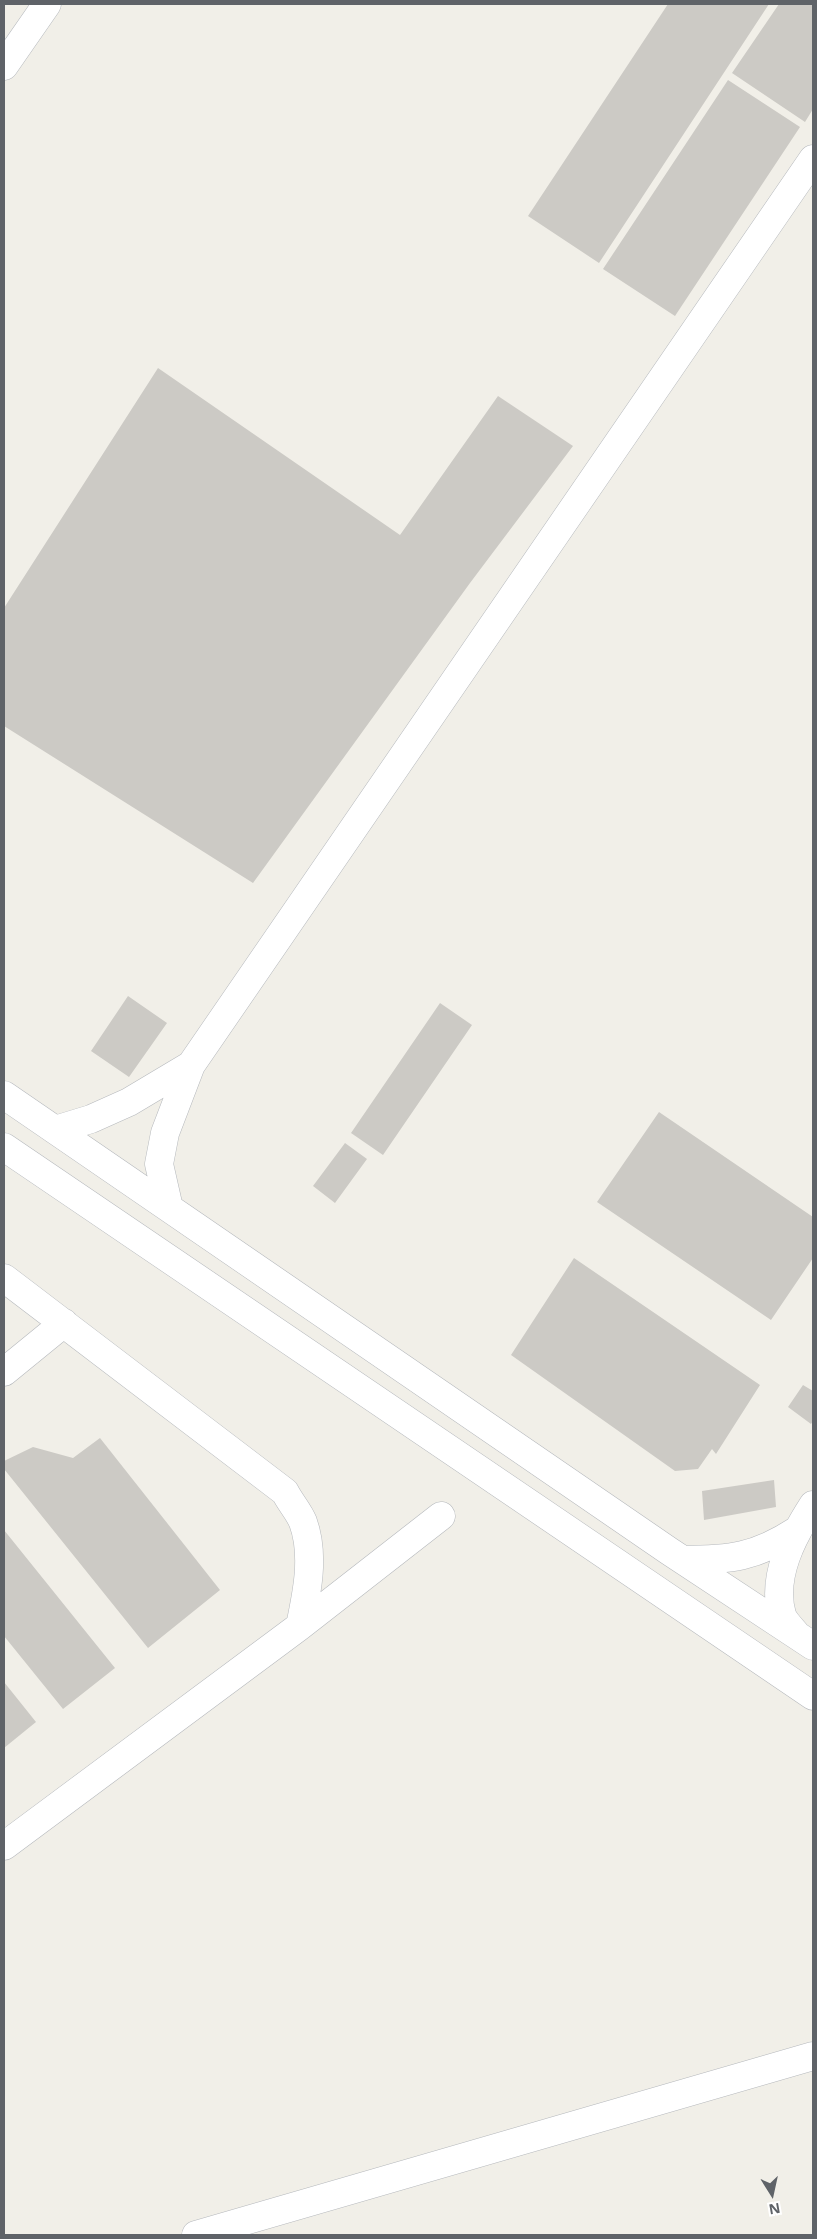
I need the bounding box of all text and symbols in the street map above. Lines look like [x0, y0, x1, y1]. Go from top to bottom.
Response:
north arrow [747, 2169, 797, 2219]
text: N [767, 2199, 782, 2220]

